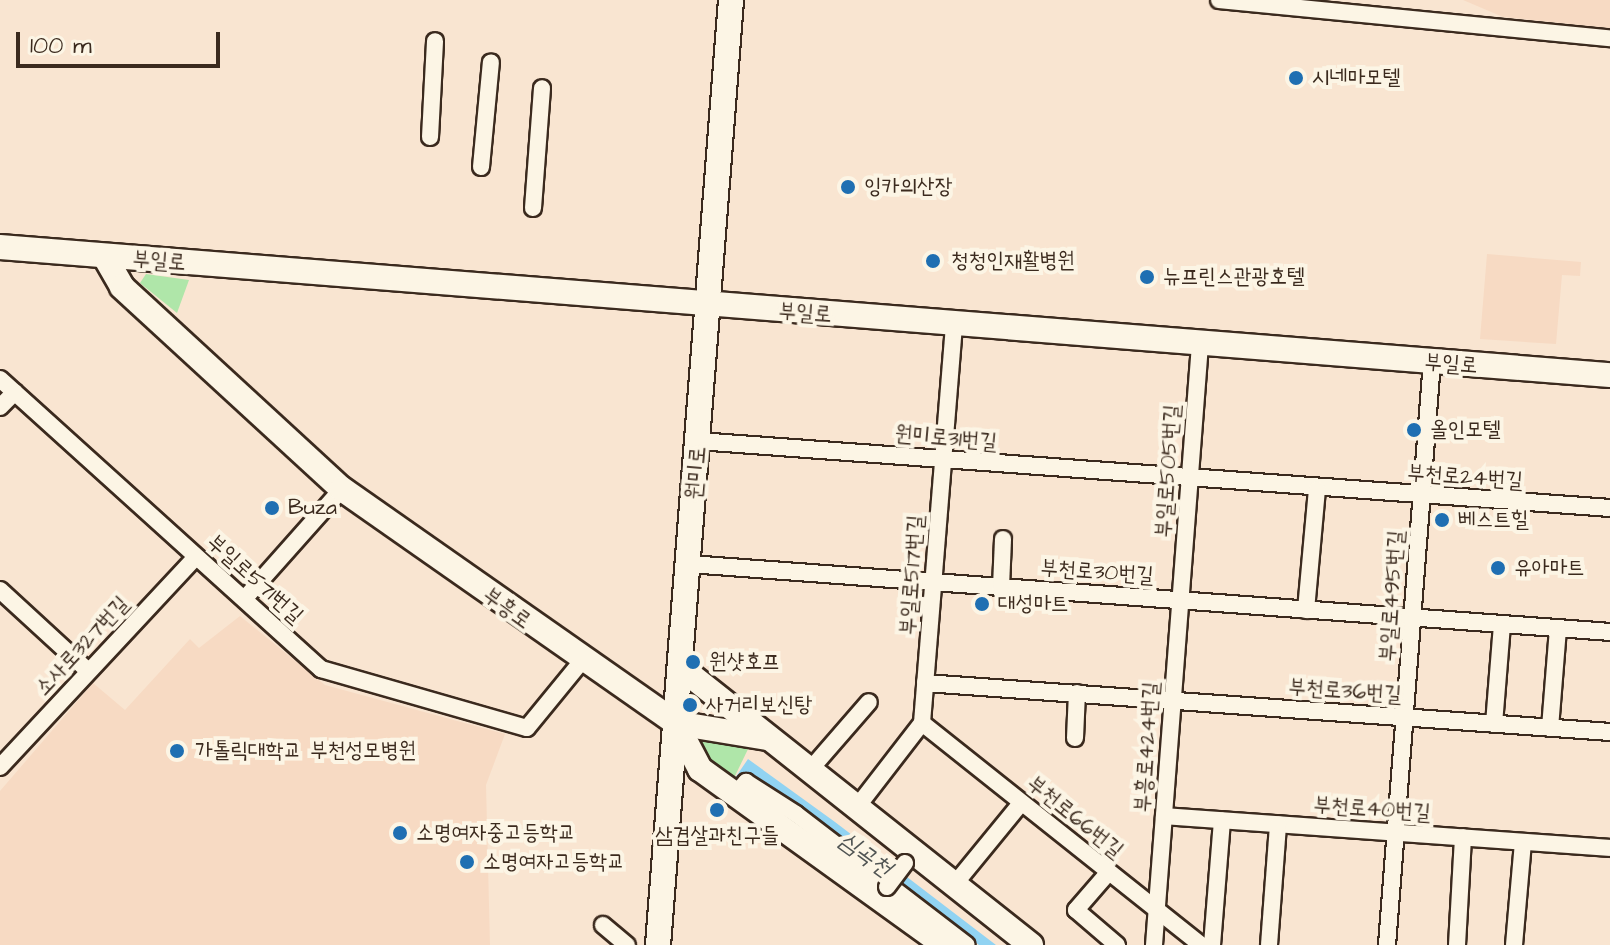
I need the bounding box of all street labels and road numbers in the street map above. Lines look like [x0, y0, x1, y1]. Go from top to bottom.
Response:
street label: 부일로 [132, 246, 186, 276]
street label: 부일로 [778, 298, 832, 328]
street label: 부일로 [1424, 349, 1478, 379]
street label: 부일로505번길 [1150, 403, 1186, 539]
street label: 원미로31번길 [894, 420, 998, 456]
street label: 원미로 [681, 445, 711, 501]
street label: 부천로24번길 [1406, 460, 1524, 494]
street label: 부일로517번길 [895, 514, 929, 636]
street label: 부일로571번길 [201, 529, 309, 629]
street label: 부일로495번길 [1374, 529, 1410, 663]
street label: 부천로30번길 [1039, 555, 1155, 589]
street label: 부흥로 [478, 582, 536, 634]
street label: 소사로327번길 [29, 591, 135, 701]
street label: 부천로36번길 [1287, 674, 1403, 708]
street label: 부흥로424번길 [1129, 681, 1165, 813]
street label: 부천로66번길 [1022, 770, 1128, 864]
street label: 부천로40번길 [1313, 792, 1431, 826]

